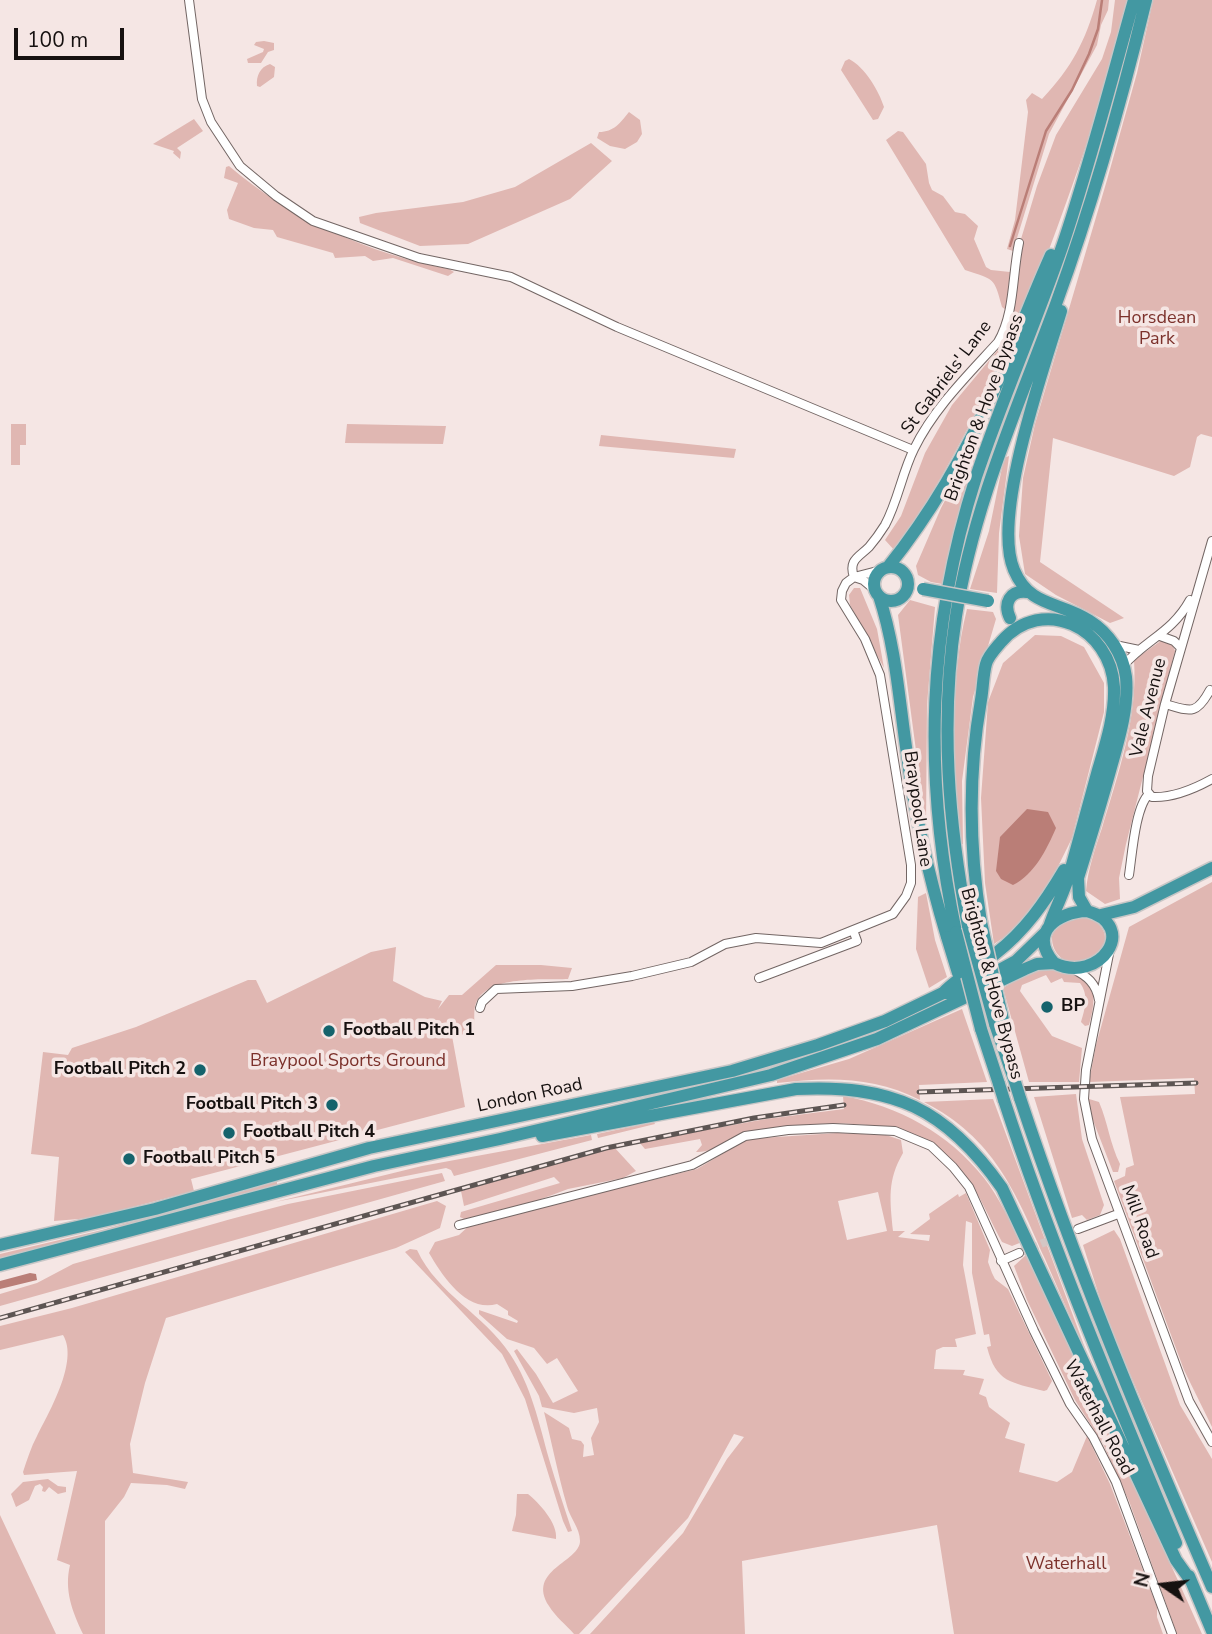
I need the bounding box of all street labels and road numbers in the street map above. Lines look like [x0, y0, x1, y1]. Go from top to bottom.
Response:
street label: Brighton & Hove Bypass [941, 312, 1029, 504]
street label: St Gabriels' Lane [897, 317, 997, 439]
street label: Vale Avenue [1126, 656, 1172, 760]
street label: Braypool Lane [898, 750, 936, 868]
street label: Brighton & Hove Bypass [955, 886, 1027, 1082]
street label: London Road [475, 1074, 585, 1118]
street label: Mill Road [1116, 1182, 1162, 1262]
street label: Waterhall Road [1059, 1357, 1137, 1479]

